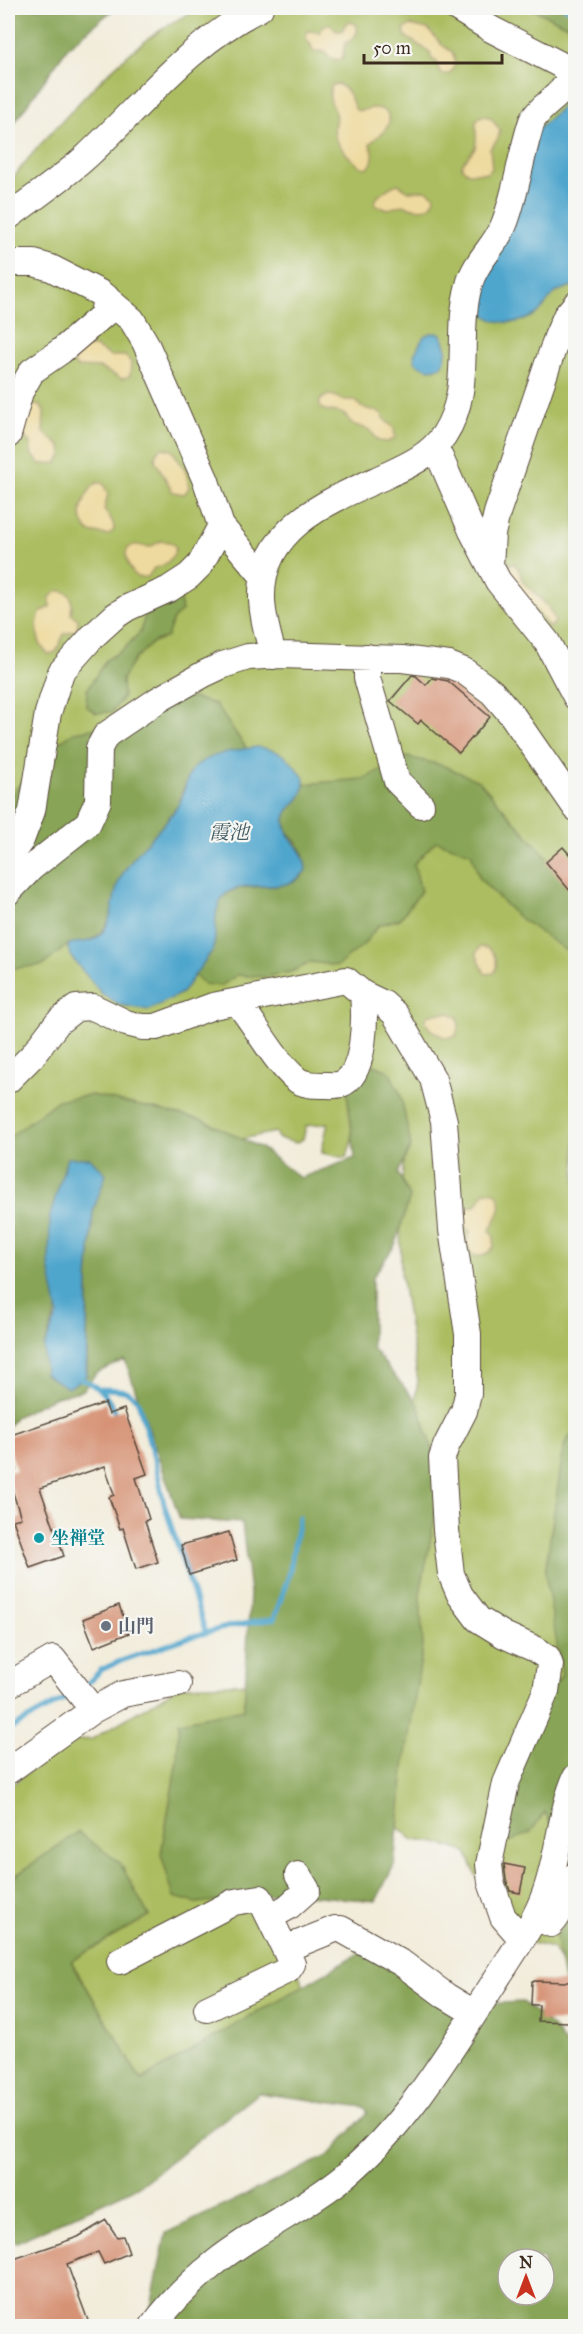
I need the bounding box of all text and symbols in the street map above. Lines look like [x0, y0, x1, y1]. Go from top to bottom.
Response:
scale bar [364, 27, 502, 65]
text: 50 m [373, 37, 411, 59]
water label: 霞池 [209, 820, 251, 844]
place label: 坐禅堂 [51, 1527, 105, 1549]
marker: 坐禅堂 [32, 1531, 46, 1545]
place label: 山門 [118, 1615, 154, 1637]
marker: 山門 [99, 1619, 113, 1633]
north arrow [496, 2247, 556, 2307]
text: N [519, 2253, 533, 2272]

